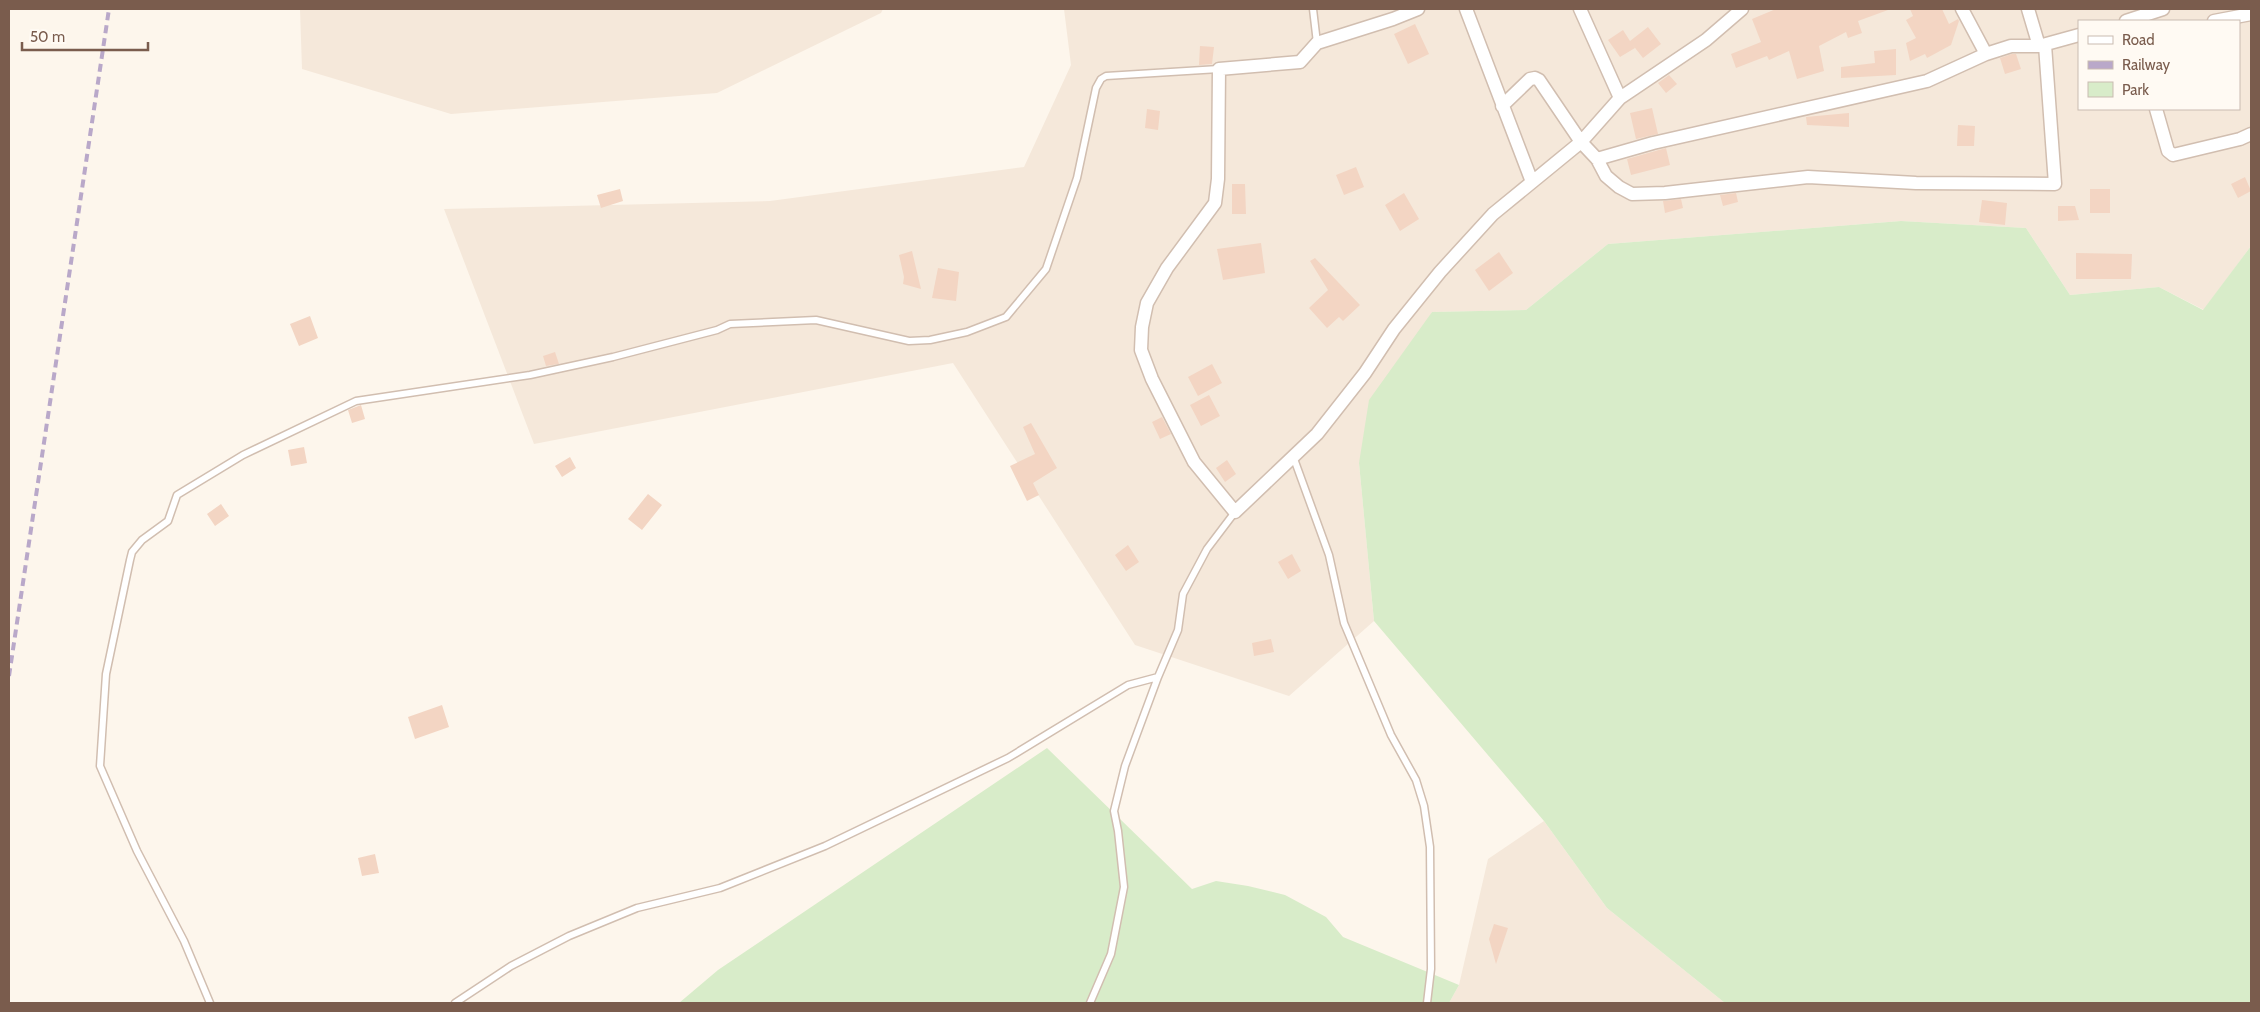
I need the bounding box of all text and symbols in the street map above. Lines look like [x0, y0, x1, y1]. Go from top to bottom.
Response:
scale bar [22, 20, 149, 52]
legend [2078, 20, 2240, 110]
text: 50 m [30, 28, 65, 46]
text: Road [2122, 31, 2155, 49]
text: Railway [2122, 56, 2171, 74]
text: Park [2122, 81, 2149, 99]

